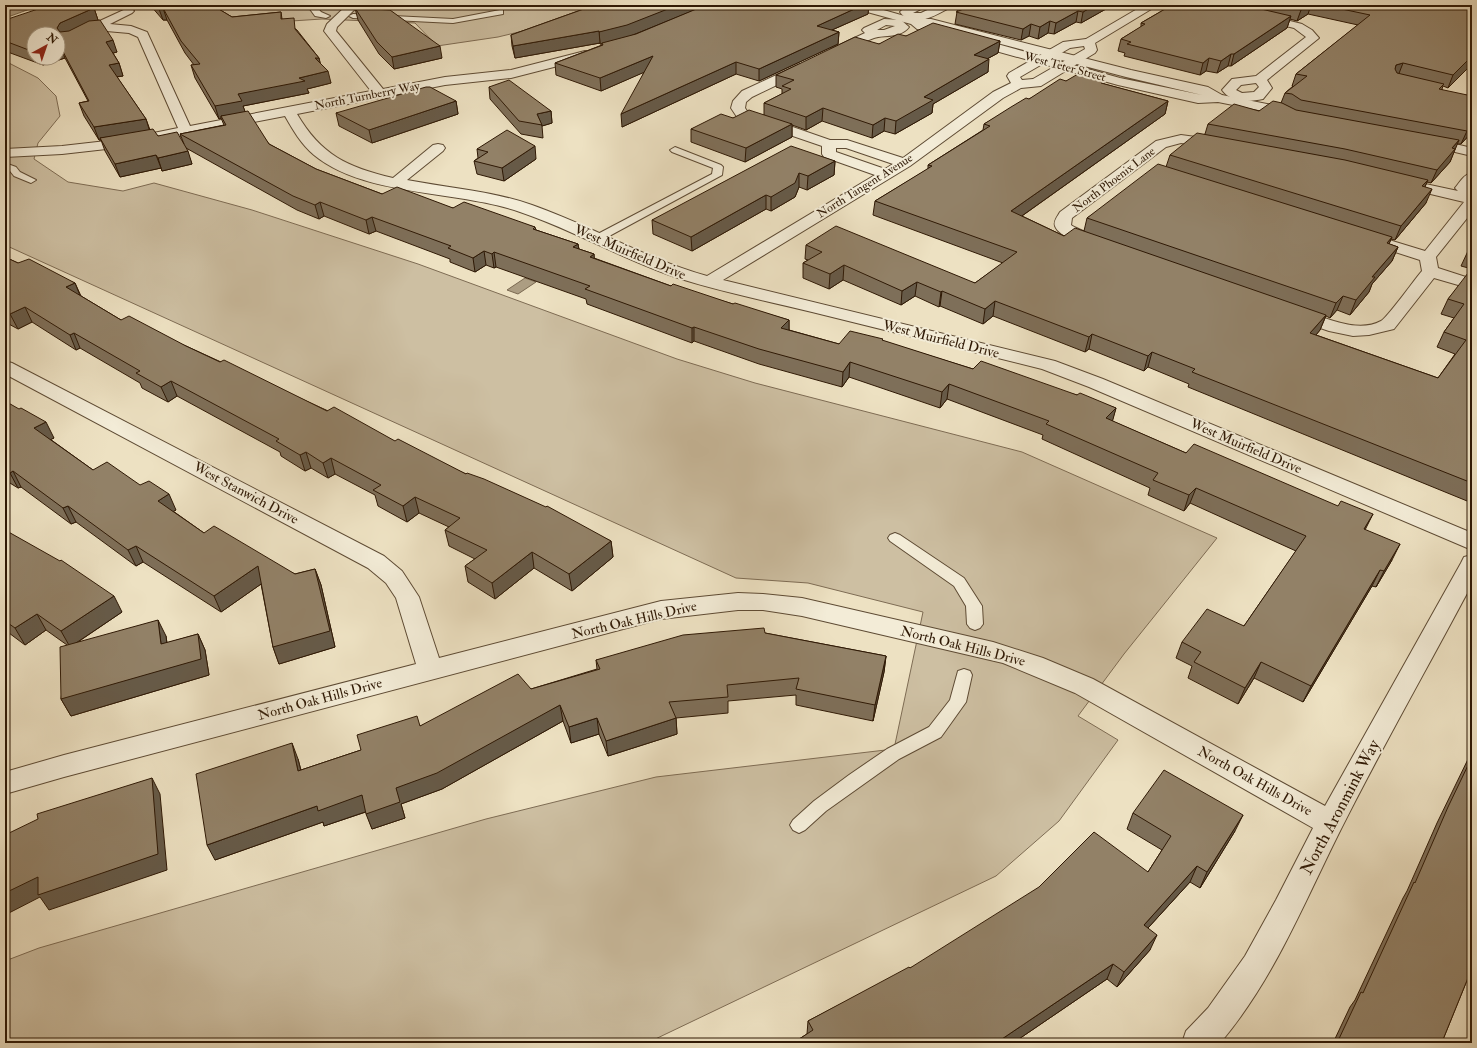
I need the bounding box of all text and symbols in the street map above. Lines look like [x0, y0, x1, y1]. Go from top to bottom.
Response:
north arrow [26, 26, 66, 66]
text: N [43, 30, 61, 48]
street label: West Teter Street [1022, 49, 1108, 85]
street label: North Turnberry Way [313, 78, 422, 114]
street label: North Phoenix Lane [1070, 144, 1158, 216]
street label: North Tangent Avenue [814, 150, 916, 222]
street label: West Muirfield Drive [571, 220, 689, 283]
street label: West Muirfield Drive [880, 316, 1001, 362]
street label: West Muirfield Drive [1187, 414, 1305, 477]
street label: West Stanwich Drive [190, 458, 302, 528]
street label: North Oak Hills Drive [570, 597, 698, 643]
street label: North Oak Hills Drive [899, 622, 1027, 670]
street label: North Oak Hills Drive [256, 674, 384, 724]
street label: North Aronmink Way [1296, 736, 1386, 878]
street label: North Oak Hills Drive [1195, 743, 1315, 820]

